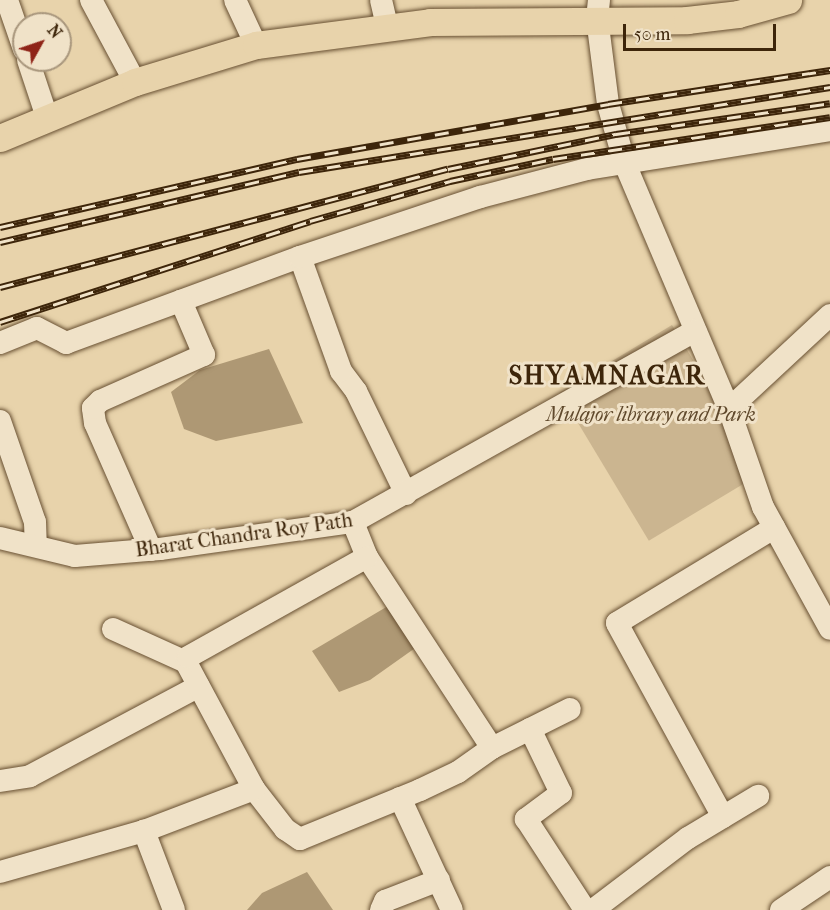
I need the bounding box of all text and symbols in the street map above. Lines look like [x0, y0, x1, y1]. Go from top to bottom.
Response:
north arrow [12, 12, 72, 72]
scale bar [626, 12, 779, 50]
text: N [43, 21, 66, 42]
text: 50 m [634, 24, 670, 45]
district label: SHYAMNAGAR [509, 360, 705, 392]
park label: Mulajor library and Park [546, 402, 756, 426]
street label: Bharat Chandra Roy Path [134, 508, 354, 562]

